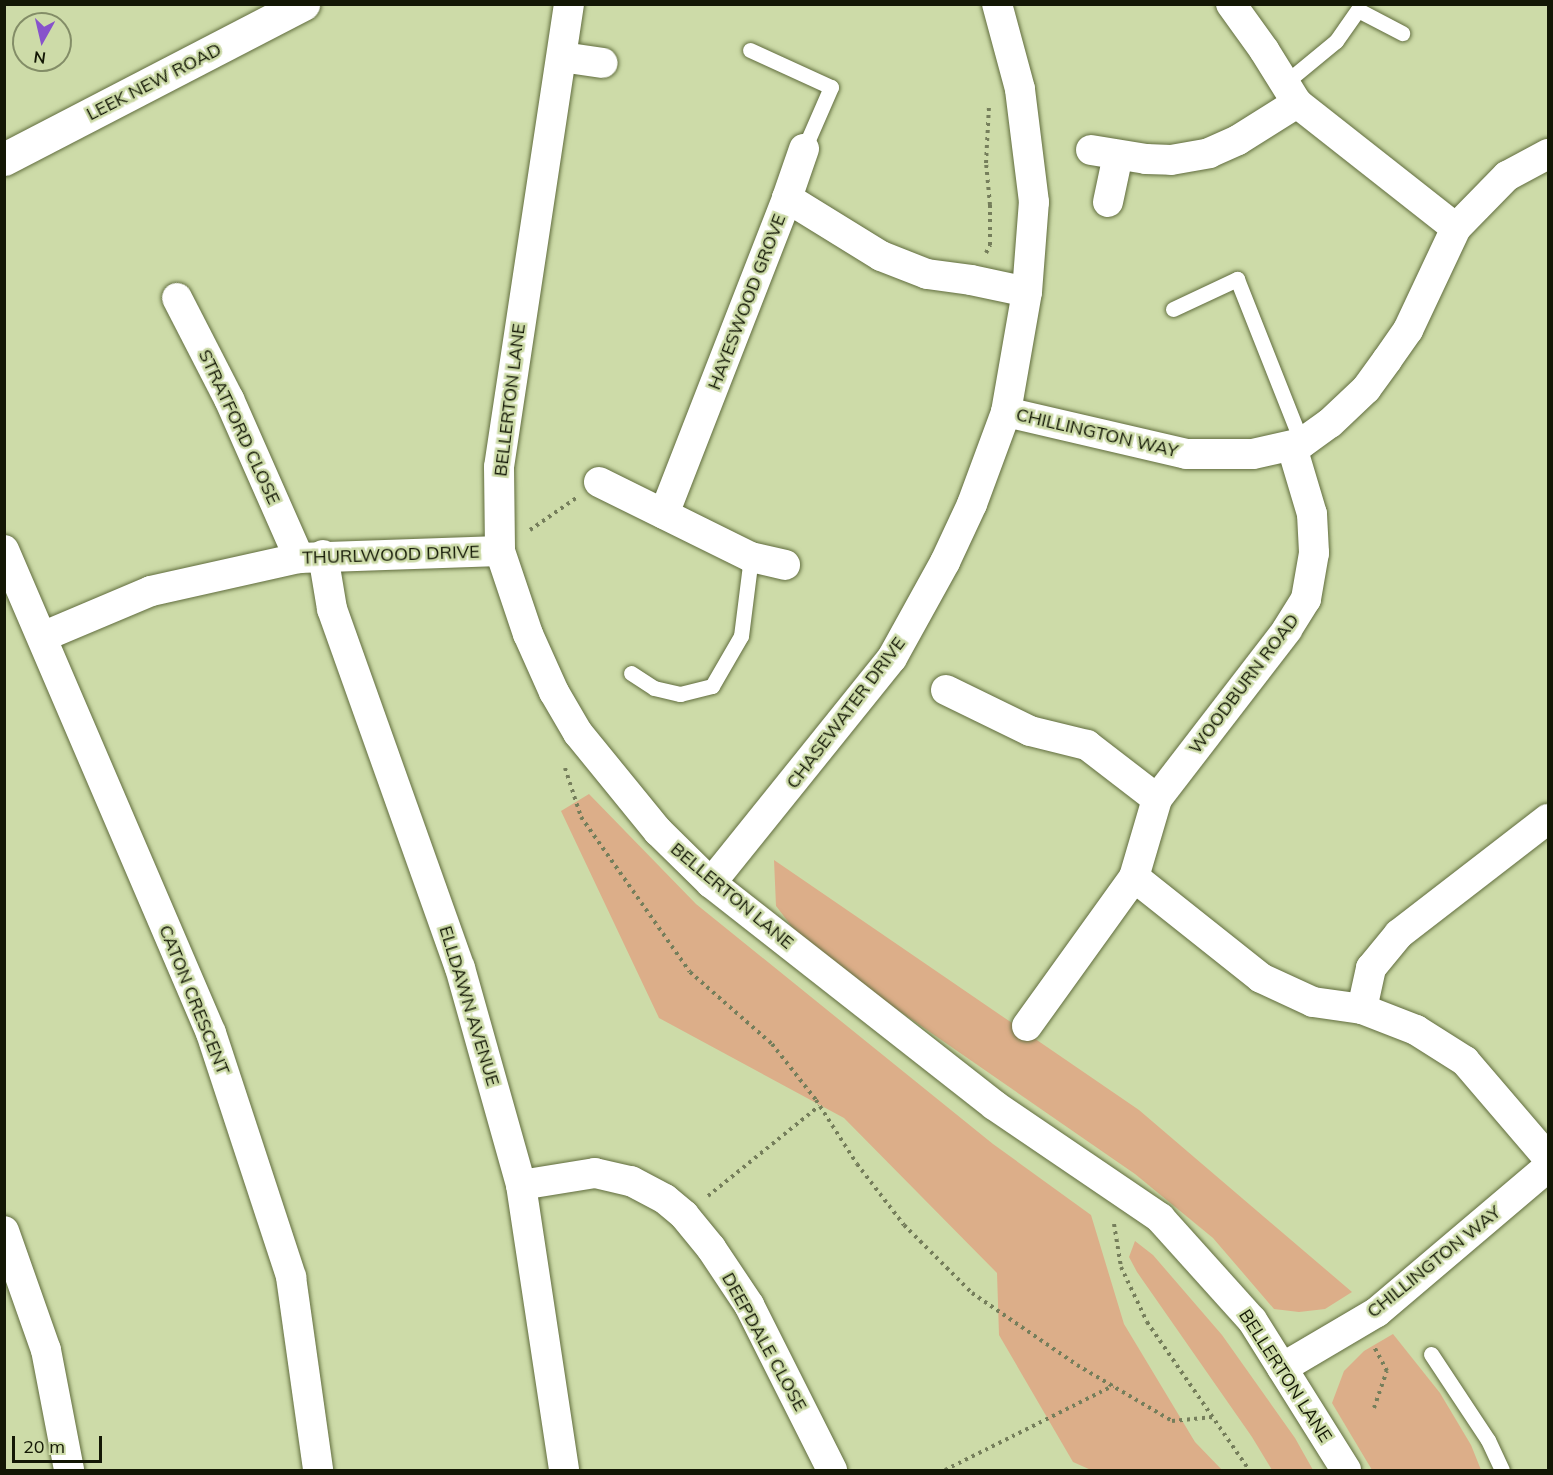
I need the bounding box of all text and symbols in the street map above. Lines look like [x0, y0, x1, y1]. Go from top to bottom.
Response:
north arrow [12, 12, 72, 72]
street label: LEEK NEW ROAD [83, 39, 225, 125]
text: N [32, 47, 47, 69]
street label: HAYESWOOD GROVE [704, 211, 790, 393]
street label: BELLERTON LANE [490, 322, 530, 478]
street label: STRATFORD CLOSE [194, 346, 284, 508]
street label: CHILLINGTON WAY [1014, 404, 1180, 462]
street label: THURLWOOD DRIVE [302, 541, 480, 569]
street label: WOODBURN ROAD [1184, 610, 1304, 758]
street label: CHASEWATER DRIVE [782, 633, 910, 793]
street label: BELLERTON LANE [666, 838, 798, 954]
street label: CATON CRESCENT [154, 922, 234, 1078]
street label: ELLDAWN AVENUE [434, 923, 504, 1089]
street label: CHILLINGTON WAY [1363, 1202, 1505, 1322]
street label: DEEPDALE CLOSE [717, 1269, 811, 1415]
street label: BELLERTON LANE [1234, 1306, 1336, 1446]
scale bar [15, 1424, 105, 1462]
text: 20 m [23, 1435, 65, 1458]

